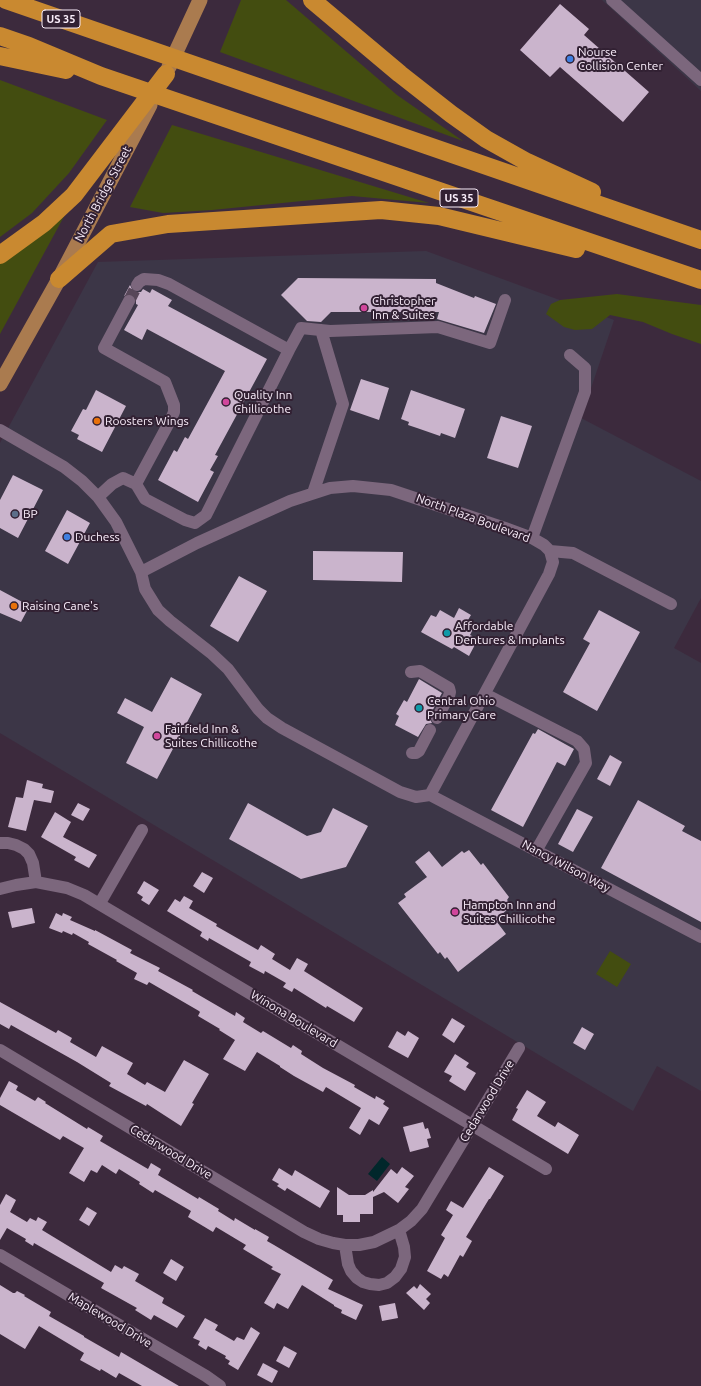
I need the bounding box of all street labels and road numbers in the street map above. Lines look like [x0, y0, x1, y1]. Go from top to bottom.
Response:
road number: US 35 [42, 10, 80, 28]
street label: North Bridge Street [72, 144, 134, 244]
road number: US 35 [440, 189, 478, 207]
street label: North Plaza Boulevard [414, 491, 532, 545]
street label: Nancy Wilson Way [519, 837, 613, 895]
street label: Winona Boulevard [248, 987, 340, 1051]
street label: Cedarwood Drive [457, 1057, 517, 1145]
street label: Cedarwood Drive [127, 1122, 215, 1182]
street label: Maplewood Drive [66, 1289, 154, 1351]

